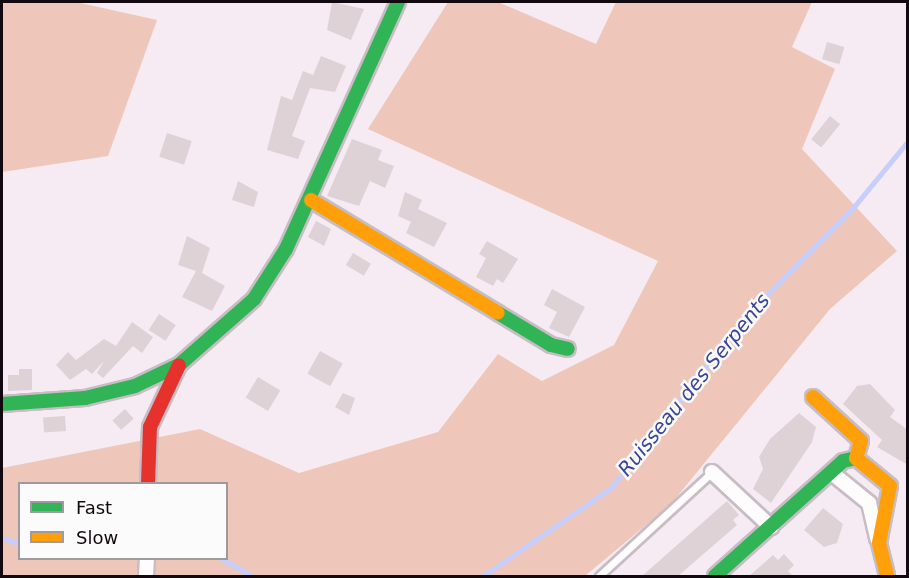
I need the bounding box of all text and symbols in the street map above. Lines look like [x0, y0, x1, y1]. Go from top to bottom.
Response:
water label: Ruisseau des Serpents [613, 289, 775, 481]
legend [18, 482, 228, 560]
text: Fast [76, 497, 112, 518]
text: Slow [76, 527, 118, 548]

